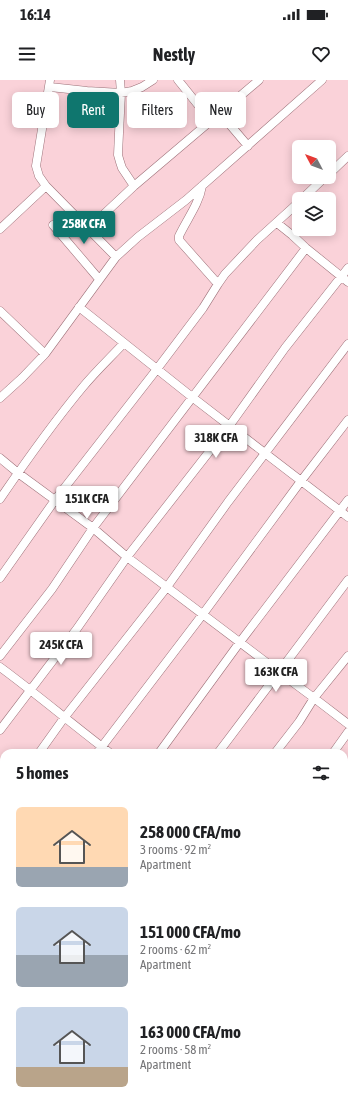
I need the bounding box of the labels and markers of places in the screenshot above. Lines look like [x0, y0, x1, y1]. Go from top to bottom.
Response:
pin: 258K CFA [43, 211, 125, 245]
pin: 318K CFA [175, 425, 257, 459]
pin: 151K CFA [46, 486, 128, 520]
pin: 245K CFA [20, 632, 102, 666]
pin: 163K CFA [235, 659, 317, 693]

